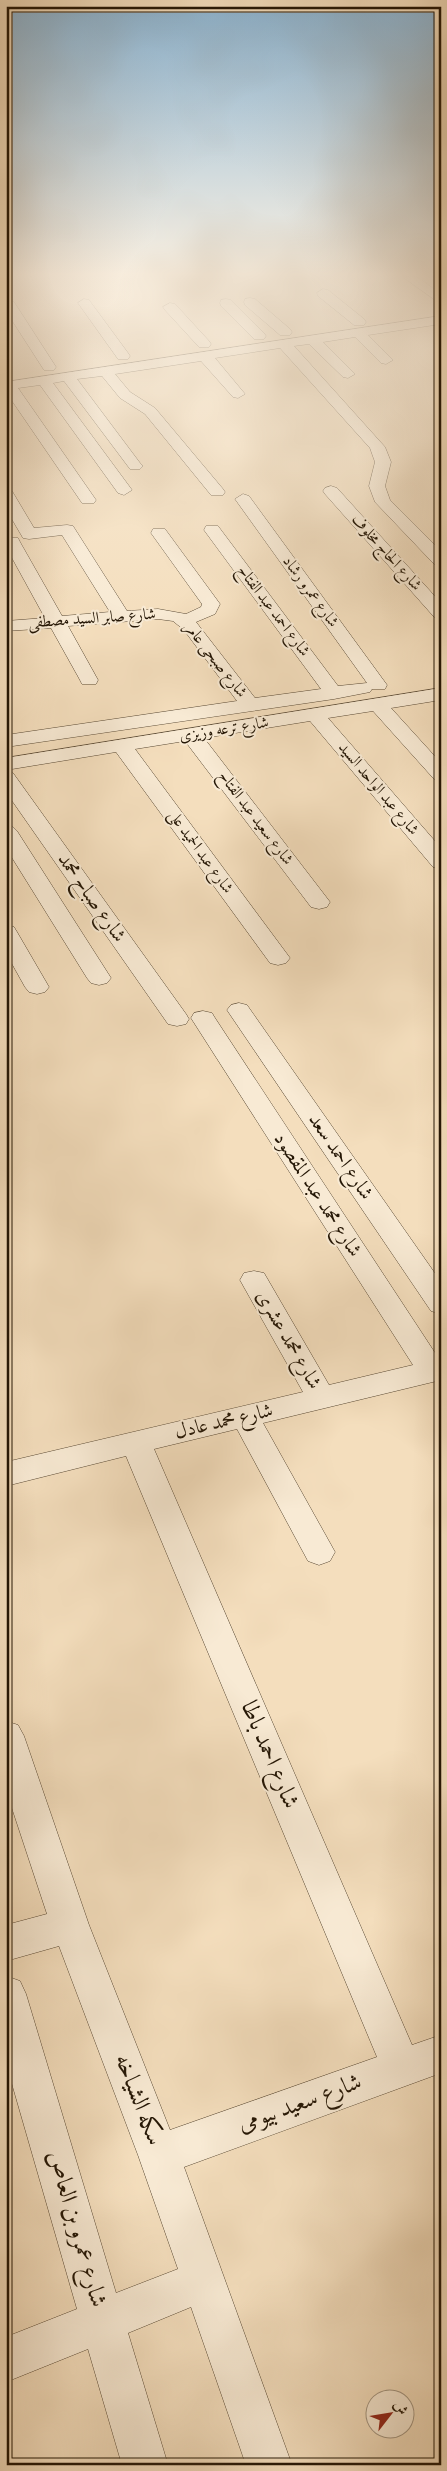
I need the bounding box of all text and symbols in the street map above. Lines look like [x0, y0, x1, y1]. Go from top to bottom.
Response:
street label: شارع الحاج مخلوف [344, 510, 426, 598]
street label: شارع عمرو رشاد [276, 552, 343, 633]
street label: شارع احمد عبد الفتاح [230, 561, 315, 663]
street label: شارع صابر السيد مصطفى [28, 604, 157, 635]
street label: شارع صبحى عامر [177, 617, 252, 703]
street label: شارع ترعه وزيزى [178, 712, 270, 749]
street label: شارع عبد الواحد السيد [332, 738, 424, 841]
street label: شارع سعيد عبد الفتاح [211, 766, 298, 871]
street label: شارع عبد الحميد على [161, 806, 238, 899]
street label: شارع صباح محمد [48, 848, 132, 950]
street label: شارع احمد سعد [299, 1108, 379, 1207]
street label: شارع محمد عبد المقصود [264, 1127, 368, 1264]
street label: شارع محمد عشرى [247, 1285, 328, 1396]
street label: شارع محمد عادل [172, 1397, 276, 1449]
street label: شارع احمد باطا [230, 1696, 307, 1815]
street label: سكه الشياخه [105, 2049, 171, 2151]
street label: شارع سعيد بيومى [233, 2066, 367, 2143]
street label: شارع عمرو بن العاص [36, 2147, 115, 2312]
north arrow [364, 2388, 414, 2438]
text: ش [388, 2397, 412, 2419]

